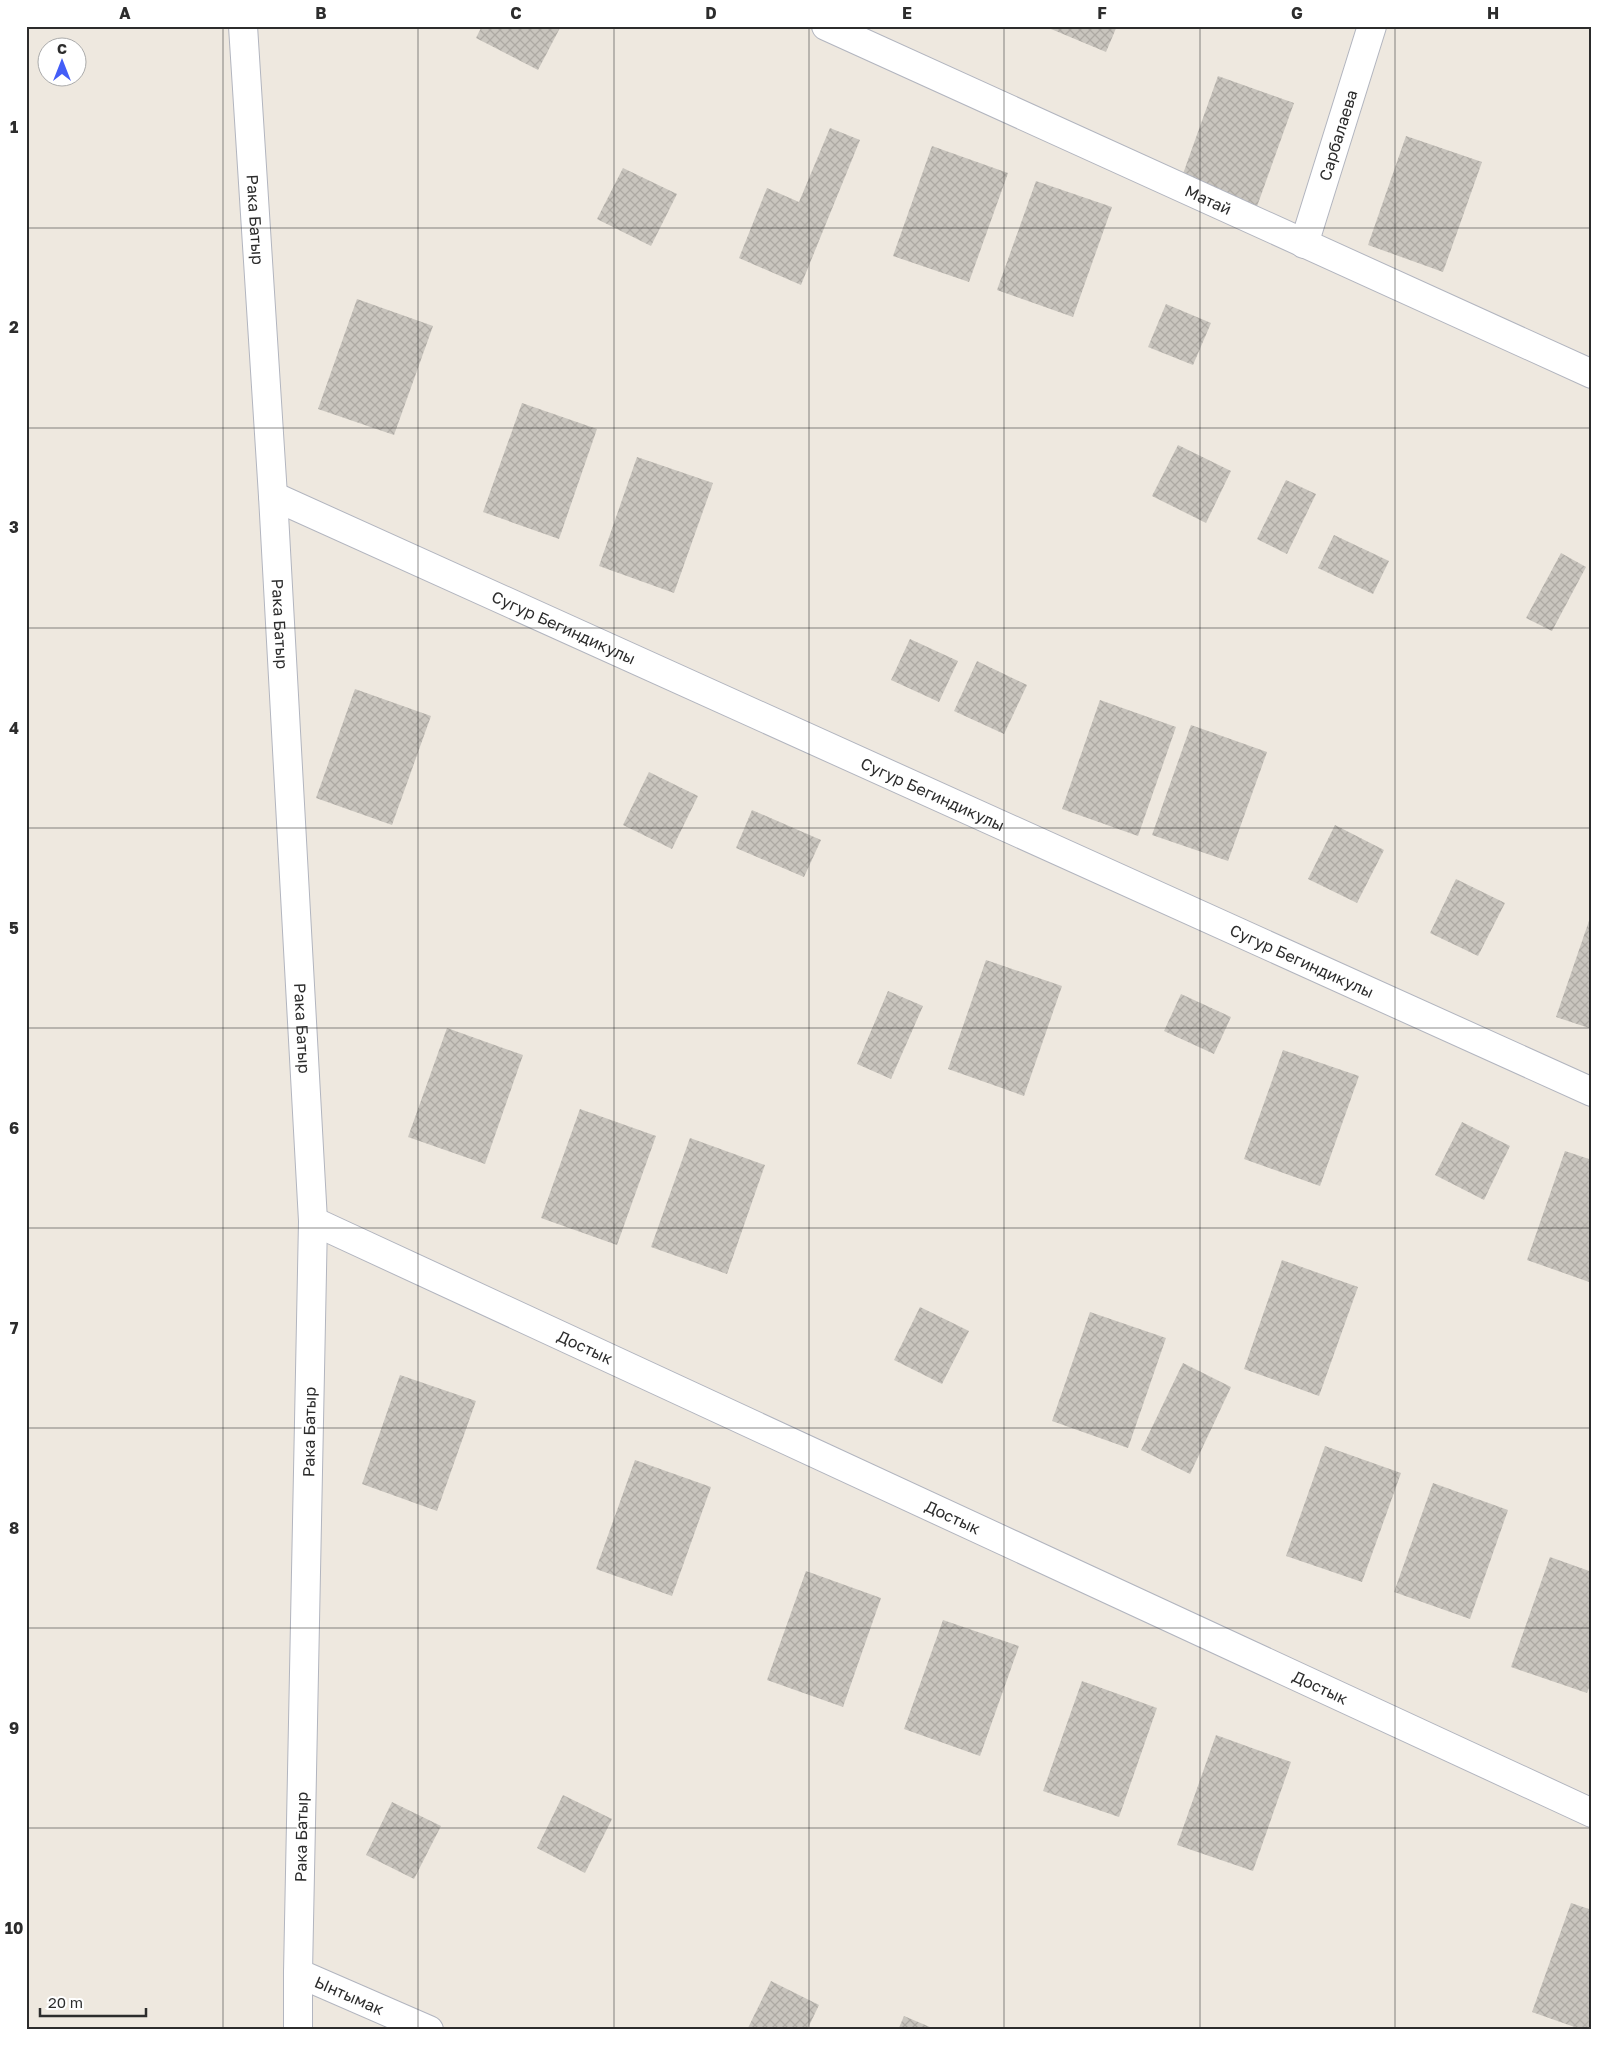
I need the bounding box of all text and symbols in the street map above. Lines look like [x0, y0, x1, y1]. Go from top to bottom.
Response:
text: A [119, 3, 131, 23]
text: B [315, 3, 327, 23]
text: C [510, 3, 522, 23]
text: D [705, 3, 717, 23]
text: E [902, 3, 912, 23]
text: F [1097, 3, 1107, 23]
text: G [1291, 3, 1303, 23]
text: H [1487, 3, 1499, 23]
north arrow [38, 38, 88, 88]
text: С [57, 40, 67, 57]
street label: Сарбалаева [1314, 87, 1362, 183]
text: 1 [10, 117, 18, 137]
street label: Рака Батыр [242, 174, 268, 266]
street label: Матай [1182, 180, 1235, 219]
text: 2 [9, 317, 19, 337]
text: 3 [9, 517, 19, 537]
street label: Рака Батыр [268, 578, 293, 670]
street label: Сугур Бегиндикулы [489, 586, 639, 669]
text: 4 [9, 718, 19, 738]
street label: Сугур Бегиндикулы [858, 753, 1008, 835]
text: 5 [9, 918, 19, 938]
street label: Сугур Бегиндикулы [1227, 920, 1377, 1002]
street label: Рака Батыр [290, 982, 315, 1074]
text: 6 [9, 1118, 19, 1138]
text: 7 [10, 1318, 19, 1338]
street label: Достык [554, 1326, 616, 1368]
street label: Рака Батыр [298, 1386, 320, 1477]
street label: Достык [922, 1496, 984, 1539]
text: 8 [9, 1518, 19, 1538]
street label: Достык [1290, 1666, 1351, 1709]
text: 9 [9, 1718, 19, 1738]
street label: Рака Батыр [290, 1791, 312, 1882]
text: 10 [5, 1918, 23, 1938]
street label: Ынтымак [312, 1972, 387, 2019]
scale bar [40, 1986, 146, 2018]
text: 20 m [48, 1993, 83, 2011]

